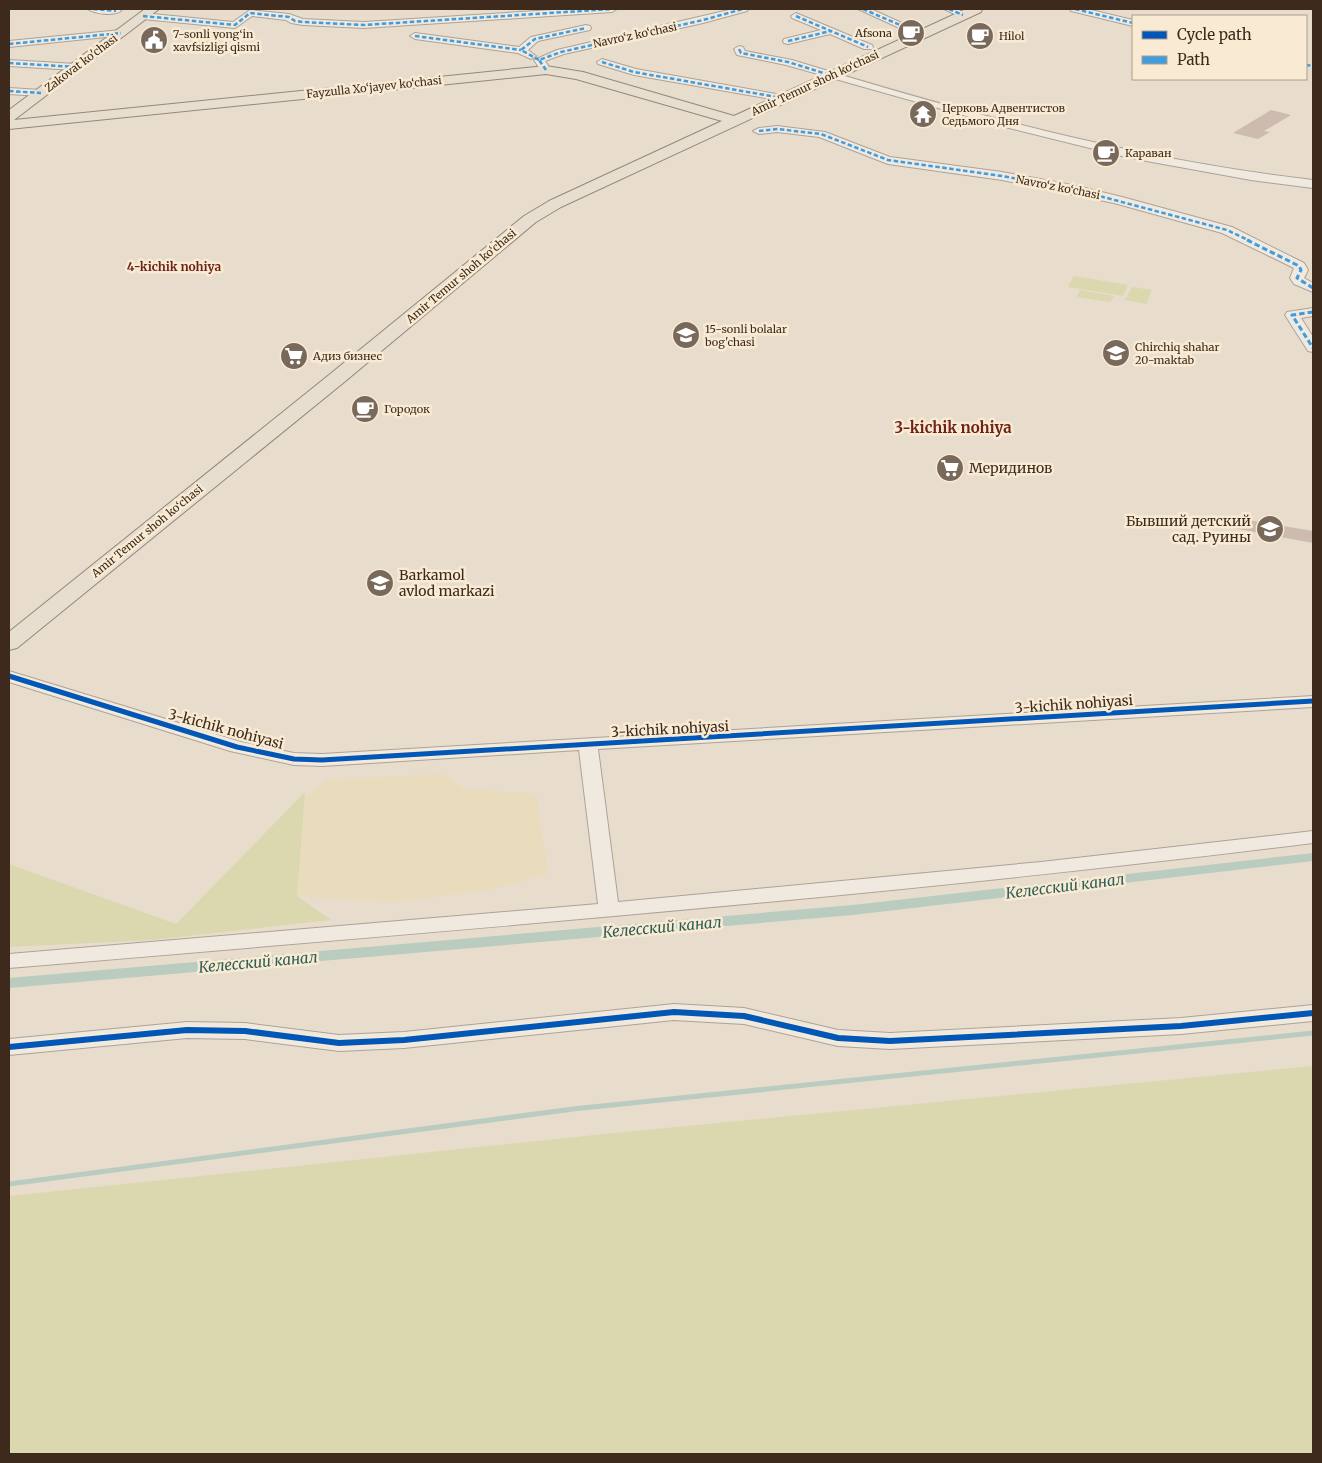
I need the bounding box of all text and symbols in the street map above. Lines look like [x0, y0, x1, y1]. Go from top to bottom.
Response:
legend [1132, 15, 1307, 80]
cafe icon: Afsona [896, 18, 926, 48]
street label: Navro‘z ko‘chasi [592, 19, 679, 51]
cafe icon: Hilol [965, 21, 995, 51]
public building icon: 7-sonli yong‘in xavfsizligi qismi [139, 25, 169, 55]
text: Cycle path [1177, 25, 1252, 44]
place label: Afsona [854, 26, 892, 40]
place label: 7-sonli yong‘in xavfsizligi qismi [173, 27, 261, 54]
place label: Hilol [999, 29, 1025, 43]
street label: Zakovat ko'chasi [42, 31, 121, 95]
street label: Amir Temur shoh ko‘chasi [748, 47, 881, 119]
text: Path [1177, 50, 1210, 69]
street label: Fayzulla Xo‘jayev ko‘chasi [306, 73, 443, 101]
temple icon: Церковь Адвентистов Седьмого Дня [908, 99, 938, 129]
place label: Церковь Адвентистов Седьмого Дня [942, 101, 1066, 128]
cafe icon: Караван [1091, 138, 1121, 168]
place label: Караван [1125, 146, 1172, 160]
street label: Navro‘z ko‘chasi [1015, 172, 1102, 202]
street label: Amir Temur shoh ko‘chasi [402, 226, 519, 327]
district label: 4-kichik nohiya [127, 259, 222, 274]
school or university icon: 15-sonli bolalar bog'chasi [671, 320, 701, 350]
place label: 15-sonli bolalar bog'chasi [704, 322, 787, 349]
school or university icon: Chirchiq shahar 20-maktab [1101, 338, 1131, 368]
place label: Chirchiq shahar 20-maktab [1135, 340, 1219, 367]
supermarket icon: Адиз бизнес [279, 341, 309, 371]
place label: Адиз бизнес [312, 349, 382, 363]
cafe icon: Городок [350, 394, 380, 424]
place label: Городок [384, 402, 430, 416]
district label: 3-kichik nohiya [894, 418, 1012, 437]
supermarket icon: Меридинов [935, 453, 965, 483]
place label: Меридинов [969, 459, 1052, 477]
street label: Amir Temur shoh ko‘chasi [88, 481, 206, 581]
place label: Бывший детский сад. Руины [1126, 512, 1251, 546]
school or university icon: Бывший детский сад. Руины [1255, 514, 1285, 544]
place label: Barkamol avlod markazi [399, 566, 495, 600]
school or university icon: Barkamol avlod markazi [365, 568, 395, 598]
street label: 3-kichik nohiyasi [1014, 691, 1134, 717]
street label: 3-kichik nohiyasi [167, 705, 286, 753]
street label: 3-kichik nohiyasi [610, 717, 730, 741]
water label: Келесский канал [1004, 869, 1126, 903]
water label: Келесский канал [602, 912, 722, 942]
water label: Келесский канал [198, 947, 318, 977]

